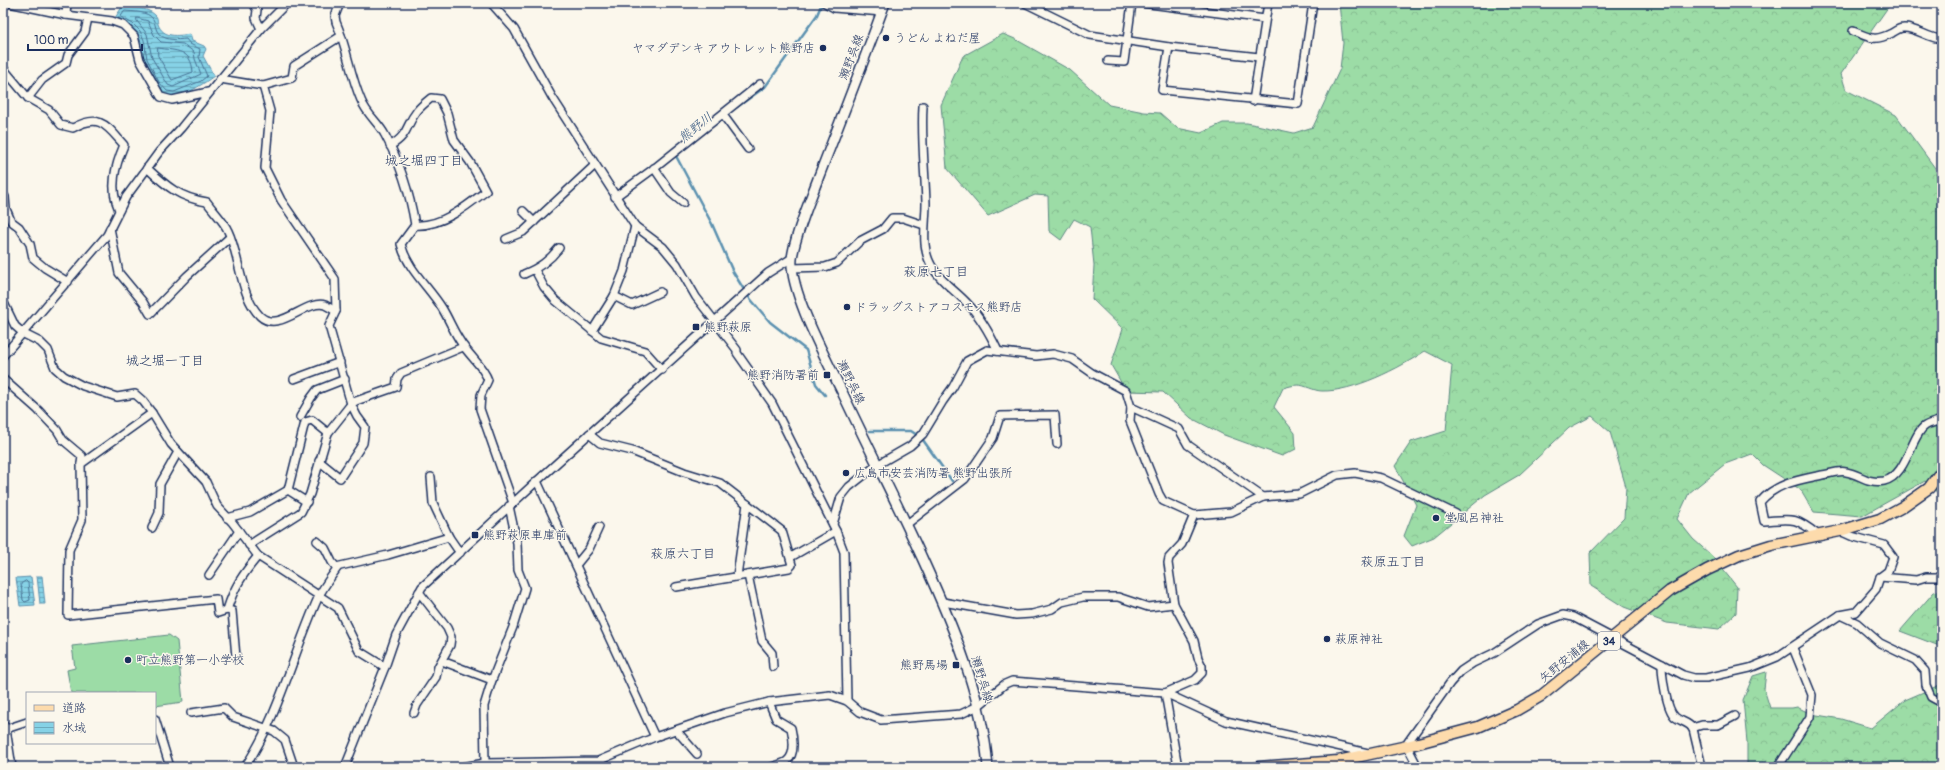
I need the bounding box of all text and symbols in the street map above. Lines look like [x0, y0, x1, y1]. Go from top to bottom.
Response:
scale bar [28, 26, 142, 52]
place label: うどん よねだ屋 [894, 31, 981, 46]
street label: 瀬野呉線 [836, 32, 867, 82]
text: 100 m [34, 33, 69, 48]
marker: うどん よねだ屋 [881, 33, 891, 43]
place label: ヤマダデンキ アウトレット熊野店 [632, 41, 815, 56]
marker: ヤマダデンキ アウトレット熊野店 [818, 43, 828, 53]
water label: 熊野川 [675, 109, 716, 146]
district label: 城之堀四丁目 [385, 153, 463, 169]
district label: 萩原七丁目 [903, 264, 969, 280]
place label: ドラッグストアコスモス熊野店 [855, 300, 1023, 315]
marker: ドラッグストアコスモス熊野店 [842, 302, 852, 312]
place label: 熊野萩原 [704, 320, 752, 335]
marker: 熊野萩原 [691, 322, 701, 332]
district label: 城之堀一丁目 [126, 353, 204, 369]
street label: 瀬野呉線 [833, 357, 868, 407]
place label: 熊野消防署前 [747, 368, 819, 383]
marker: 熊野消防署前 [822, 370, 832, 380]
place label: 広島市安芸消防署 熊野出張所 [854, 466, 1013, 481]
marker: 広島市安芸消防署 熊野出張所 [841, 468, 851, 478]
place label: 堂風呂神社 [1444, 511, 1504, 526]
marker: 堂風呂神社 [1431, 513, 1441, 523]
place label: 熊野萩原車庫前 [483, 528, 567, 543]
marker: 熊野萩原車庫前 [470, 530, 480, 540]
district label: 萩原六丁目 [650, 546, 716, 562]
district label: 萩原五丁目 [1360, 554, 1426, 570]
place label: 萩原神社 [1335, 632, 1383, 647]
road number: 34 [1598, 632, 1620, 650]
marker: 萩原神社 [1322, 634, 1332, 644]
street label: 矢野安浦線 [1536, 637, 1592, 686]
place label: 町立熊野第一小学校 [136, 653, 244, 668]
street label: 瀬野呉線 [967, 654, 996, 704]
marker: 町立熊野第一小学校 [123, 655, 133, 665]
place label: 熊野馬場 [900, 658, 948, 673]
marker: 熊野馬場 [951, 660, 961, 670]
legend [26, 692, 156, 744]
text: 道路 [62, 701, 86, 716]
text: 水域 [62, 721, 86, 736]

